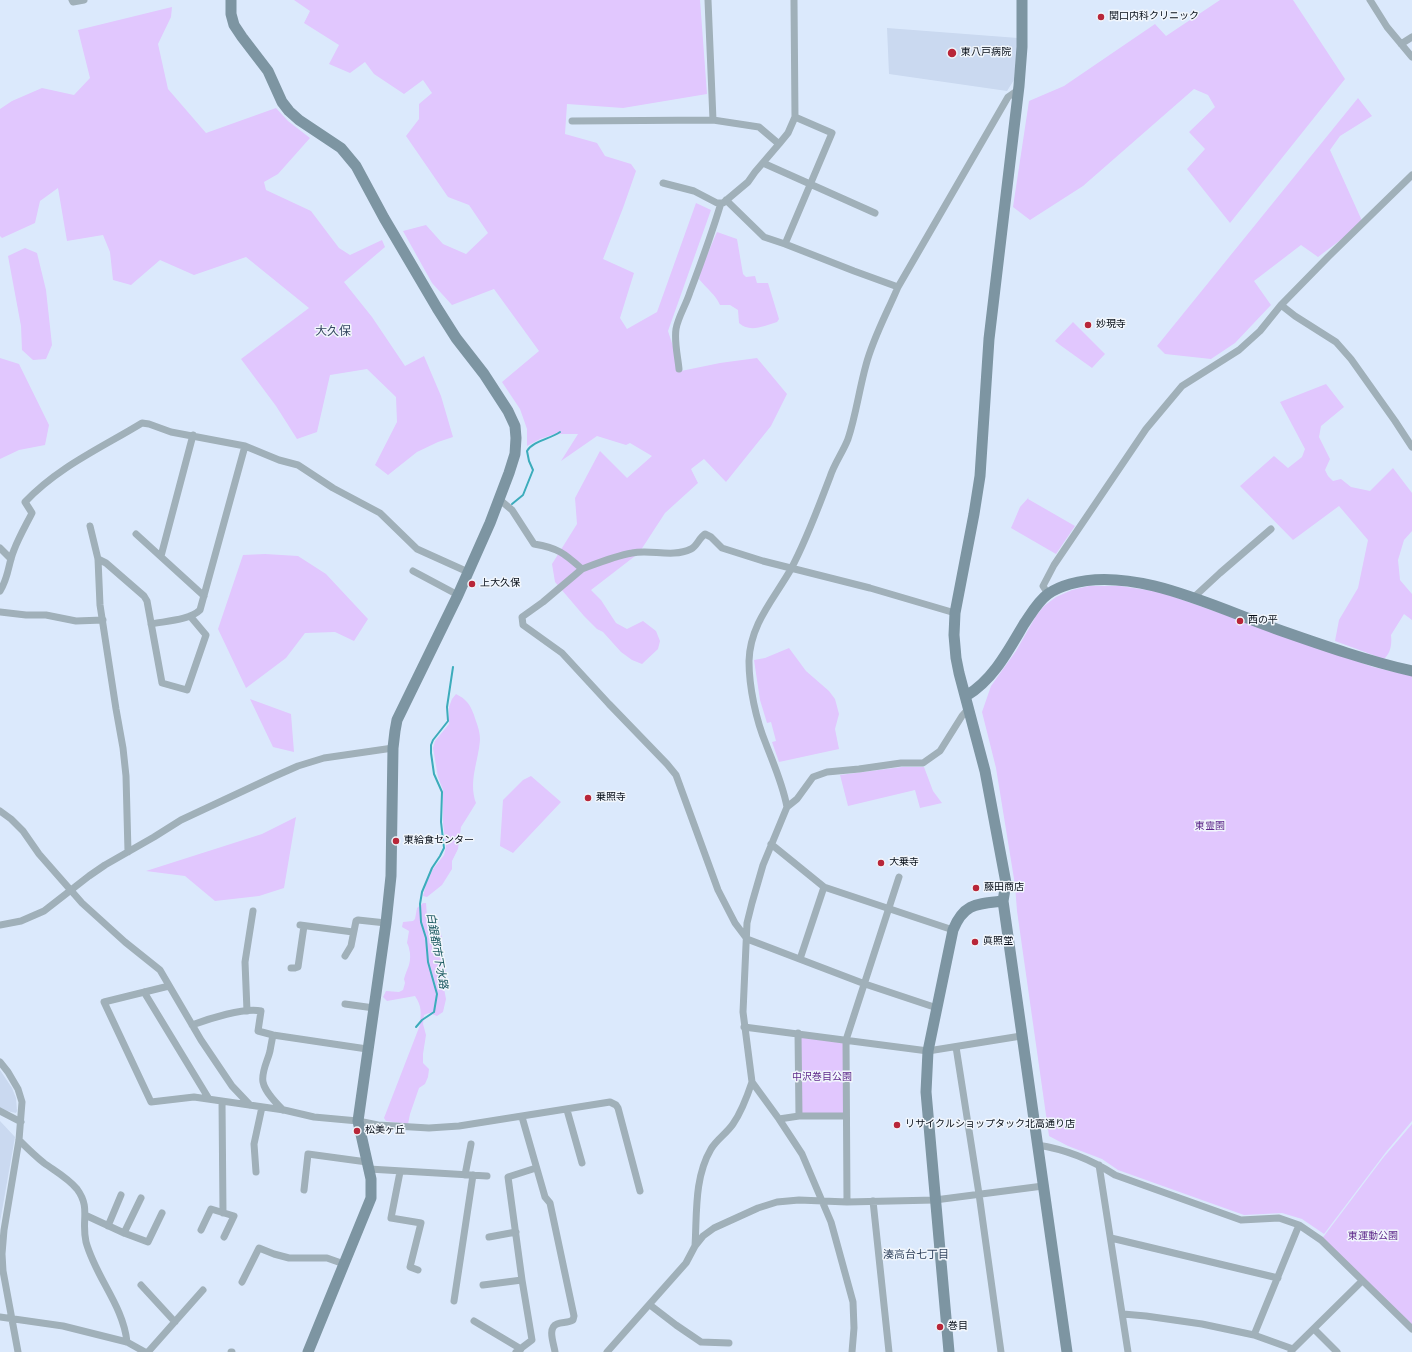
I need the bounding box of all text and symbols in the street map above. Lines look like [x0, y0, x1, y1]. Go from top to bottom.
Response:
place label: 関口内科クリニック [1109, 11, 1199, 23]
marker: 関口内科クリニック [1096, 12, 1106, 22]
marker: 東八戸病院 [946, 47, 958, 59]
place label: 東八戸病院 [961, 47, 1011, 59]
place label: 妙現寺 [1096, 319, 1126, 331]
marker: 妙現寺 [1083, 320, 1093, 330]
district label: 大久保 [315, 325, 351, 339]
place label: 上大久保 [480, 578, 520, 590]
marker: 上大久保 [467, 579, 477, 589]
place label: 西の平 [1248, 615, 1278, 627]
marker: 西の平 [1235, 616, 1245, 626]
place label: 乗照寺 [596, 792, 626, 804]
marker: 乗照寺 [583, 793, 593, 803]
park label: 東霊園 [1195, 821, 1225, 833]
place label: 東給食センター [404, 835, 474, 847]
marker: 東給食センター [391, 836, 401, 846]
place label: 大乗寺 [889, 857, 919, 869]
marker: 大乗寺 [876, 858, 886, 868]
place label: 藤田商店 [984, 882, 1024, 894]
marker: 藤田商店 [971, 883, 981, 893]
water label: 白銀都市下水路 [423, 912, 449, 990]
place label: 眞照堂 [983, 936, 1013, 948]
marker: 眞照堂 [970, 937, 980, 947]
park label: 中沢巻目公園 [792, 1072, 852, 1084]
place label: リサイクルショップタック北高通り店 [905, 1119, 1075, 1131]
marker: リサイクルショップタック北高通り店 [892, 1120, 902, 1130]
place label: 松美ヶ丘 [365, 1125, 405, 1137]
marker: 松美ヶ丘 [352, 1126, 362, 1136]
park label: 東運動公園 [1348, 1231, 1398, 1243]
district label: 湊高台七丁目 [883, 1249, 949, 1263]
place label: 巻目 [948, 1321, 968, 1333]
marker: 巻目 [935, 1322, 945, 1332]

